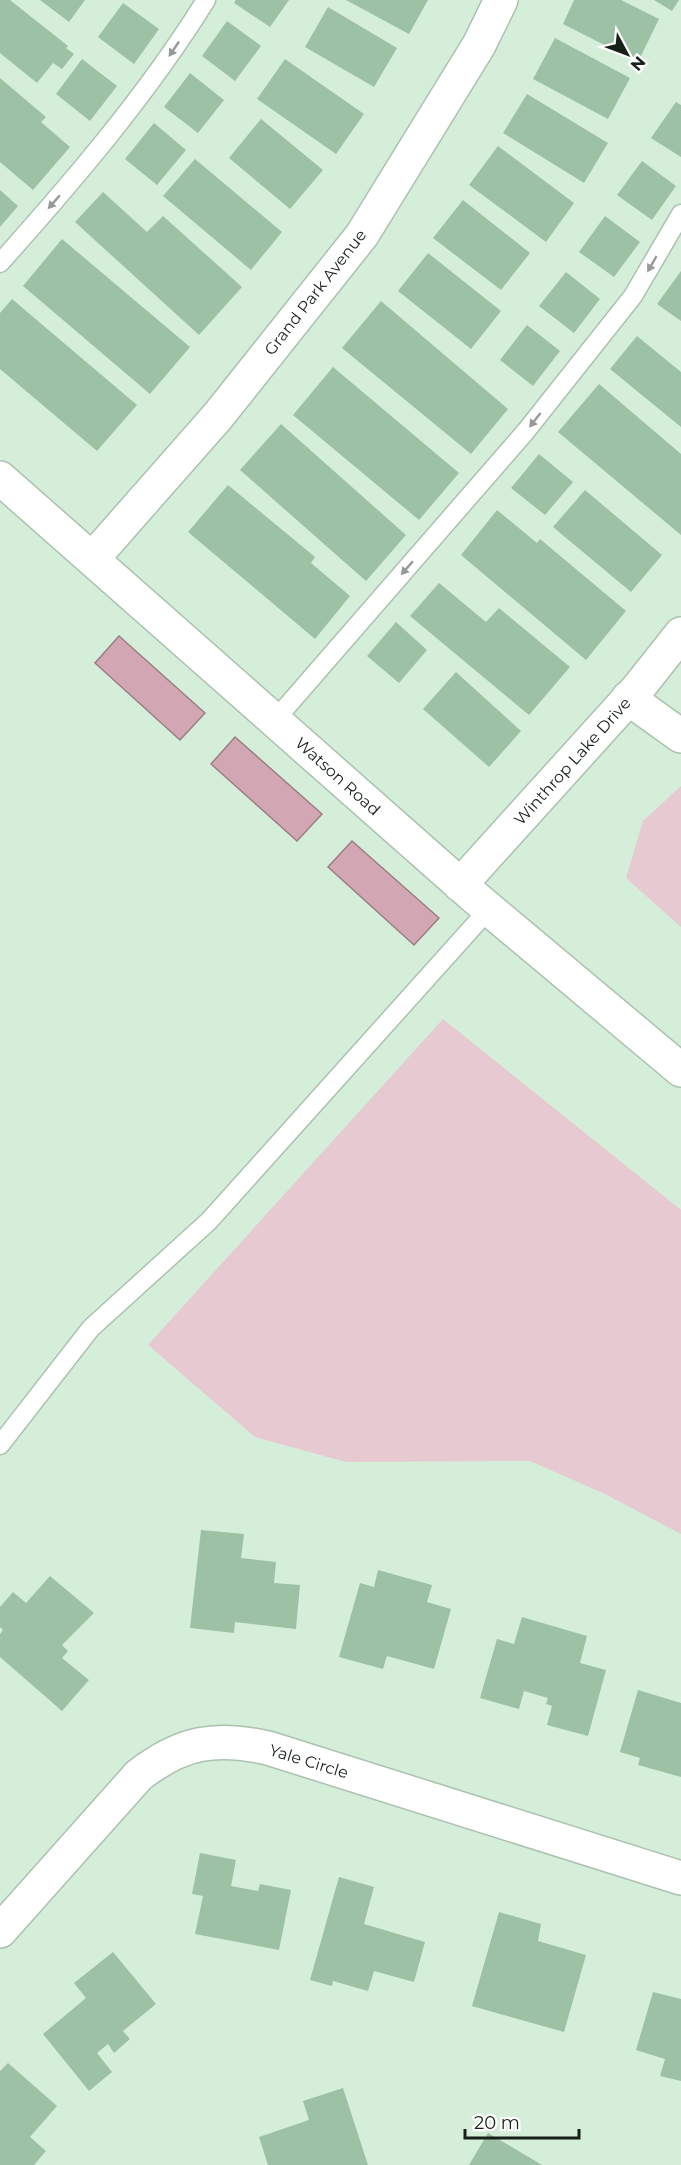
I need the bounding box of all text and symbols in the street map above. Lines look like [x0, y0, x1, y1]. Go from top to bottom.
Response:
north arrow [597, 24, 657, 84]
one-way arrow [169, 41, 180, 58]
text: N [627, 52, 649, 75]
one-way arrow [47, 195, 61, 210]
street label: Grand Park Avenue [260, 226, 370, 359]
one-way arrow [646, 256, 657, 272]
one-way arrow [528, 412, 541, 428]
one-way arrow [400, 560, 414, 575]
street label: Winthrop Lake Drive [510, 694, 635, 829]
street label: Watson Road [291, 733, 384, 819]
street label: Yale Circle [267, 1740, 351, 1782]
scale bar [465, 2102, 579, 2140]
text: 20 m [474, 2112, 520, 2134]

